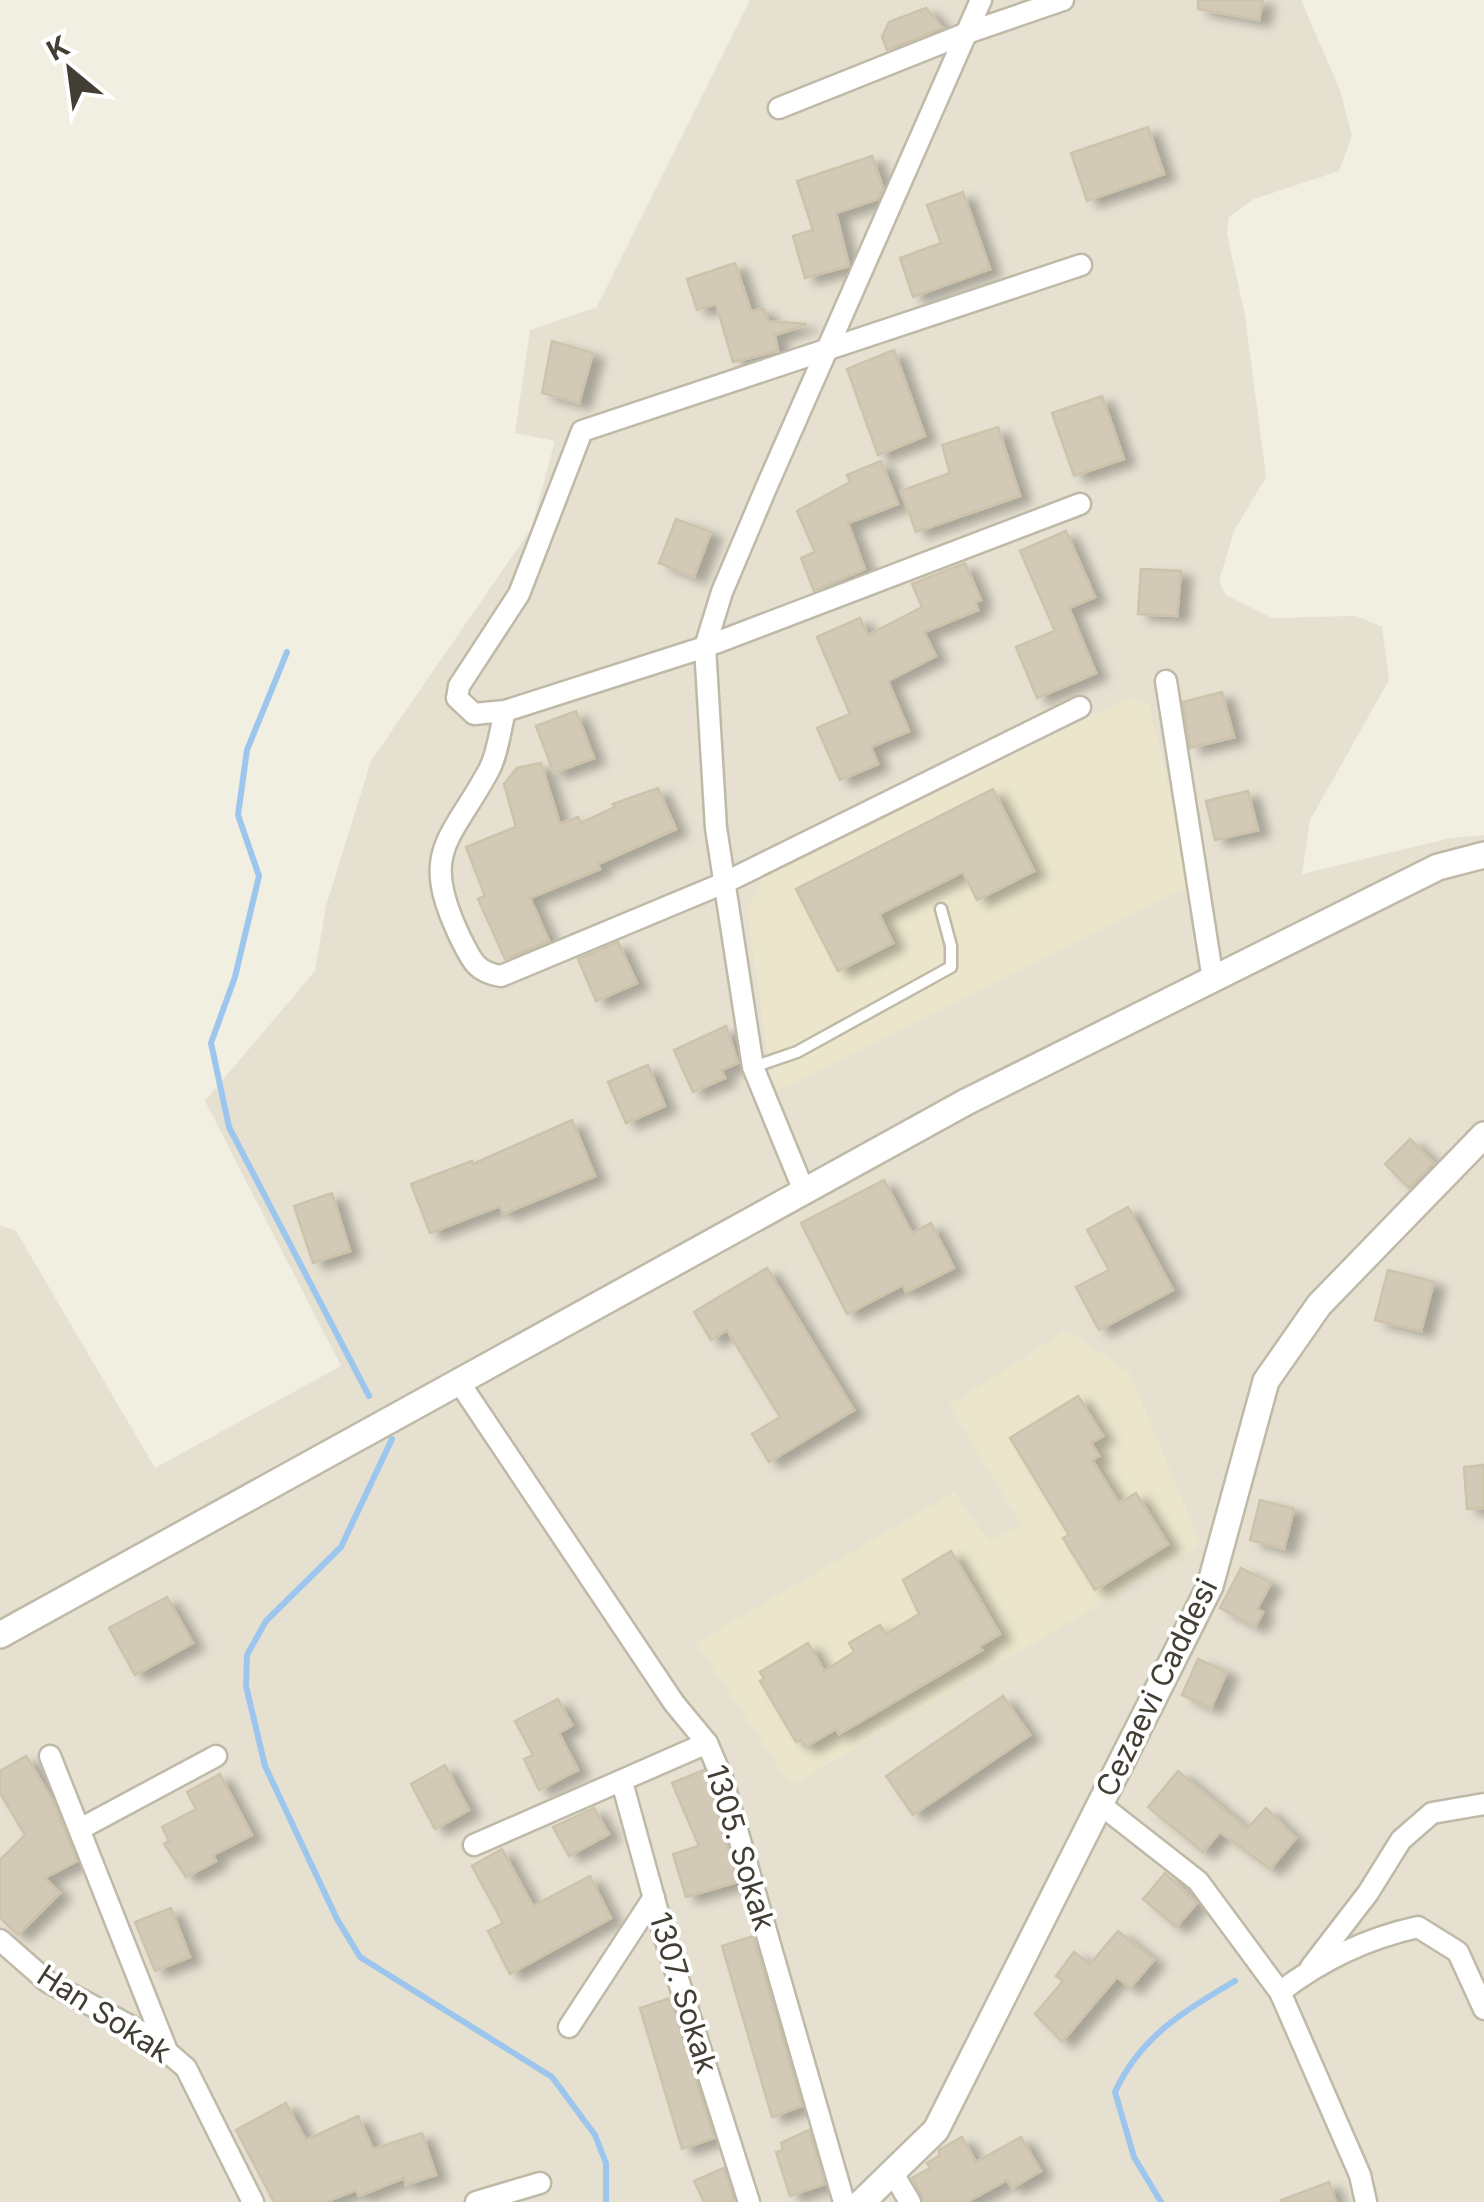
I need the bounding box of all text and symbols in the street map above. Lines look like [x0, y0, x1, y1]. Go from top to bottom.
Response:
north arrow [20, 20, 120, 120]
text: K [41, 28, 75, 68]
street label: Cezaevi Caddesi [1088, 1573, 1224, 1802]
street label: 1305. Sokak [699, 1761, 783, 1935]
street label: 1307. Sokak [642, 1908, 726, 2078]
street label: Han Sokak [31, 1957, 179, 2070]

